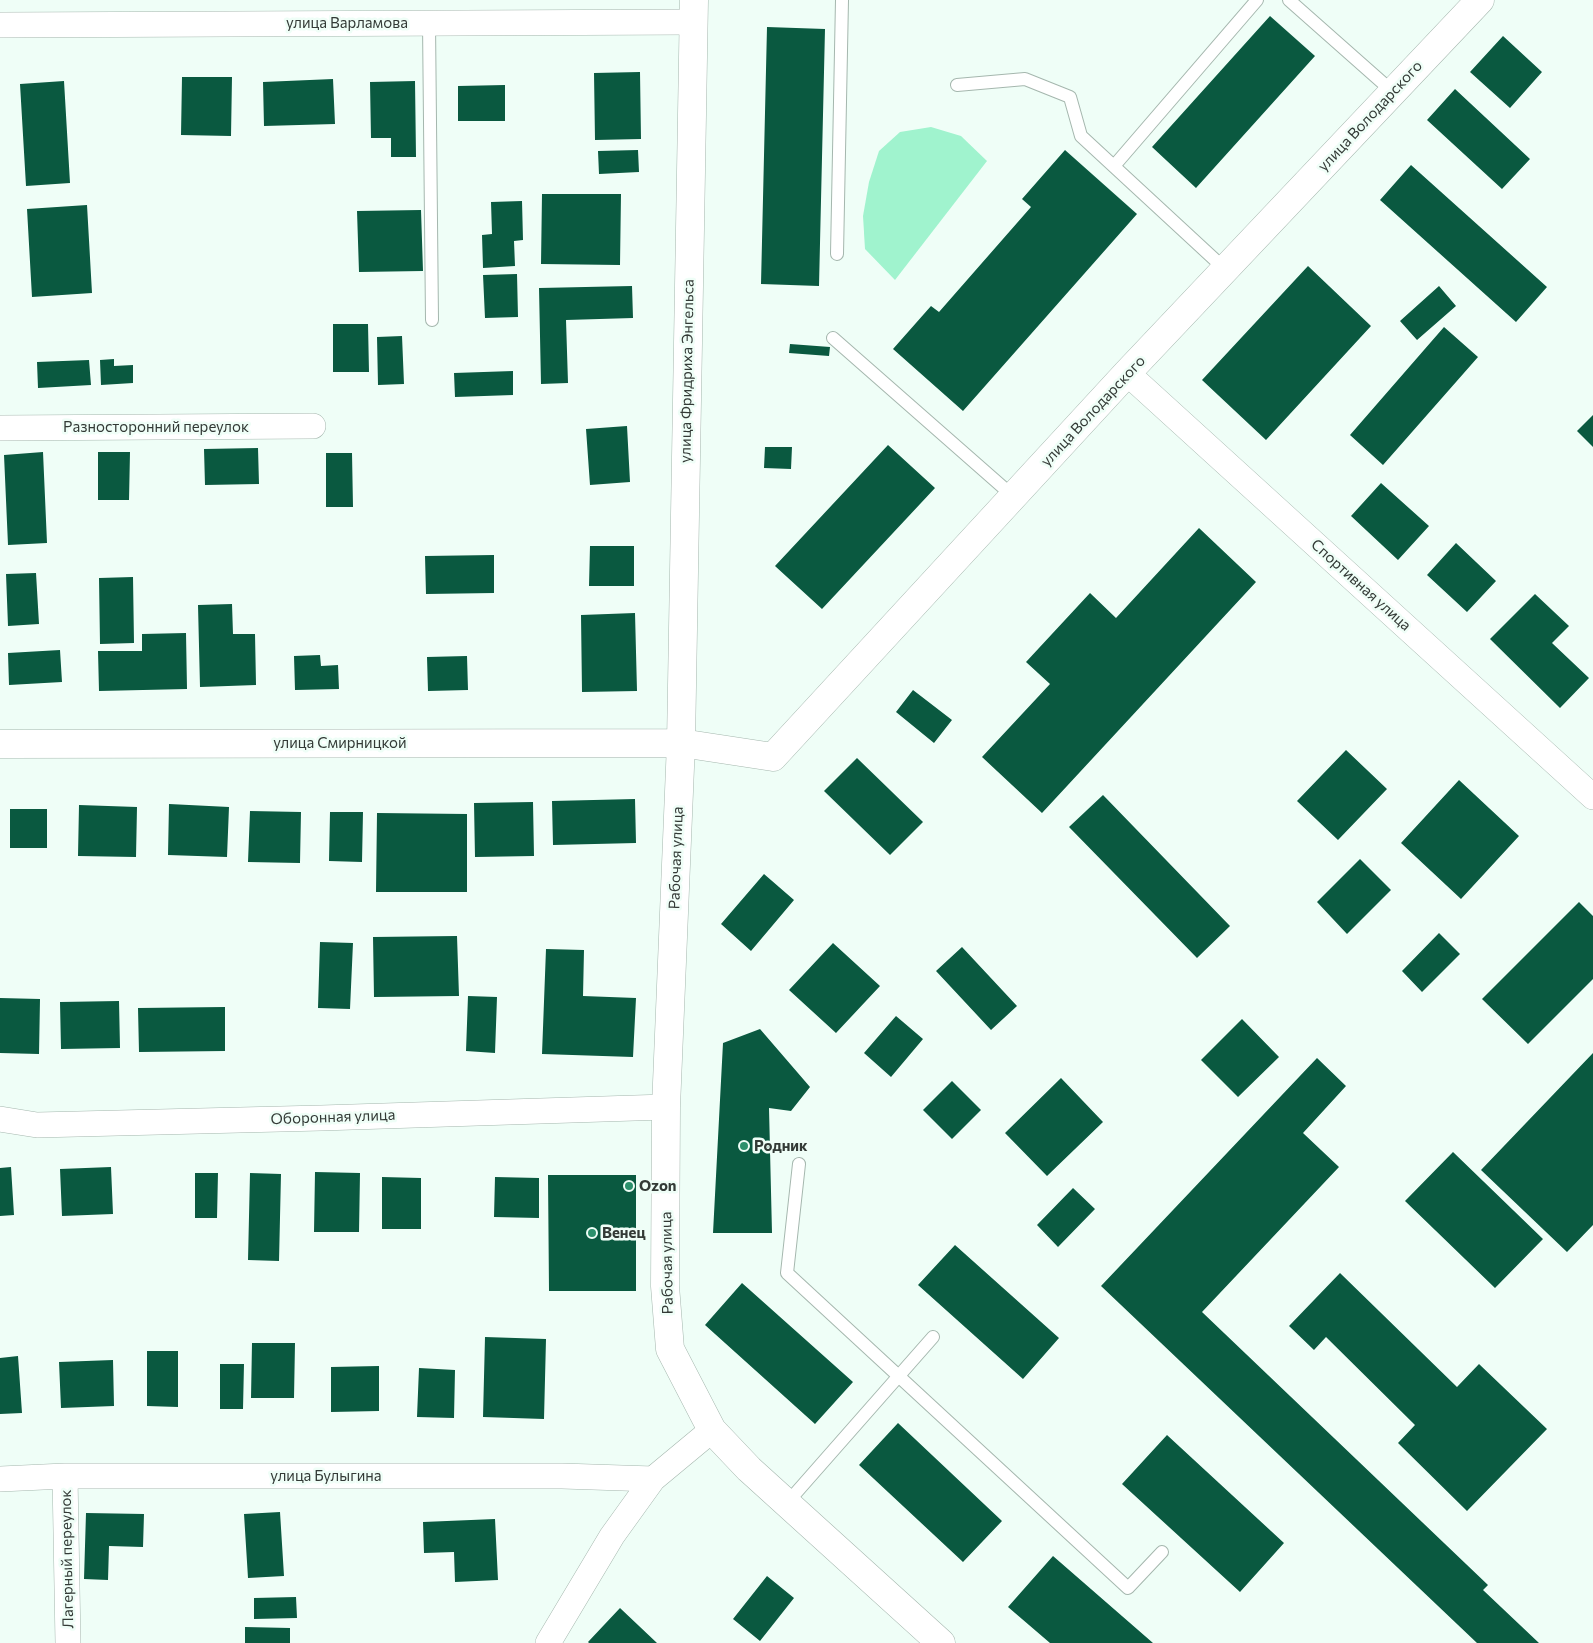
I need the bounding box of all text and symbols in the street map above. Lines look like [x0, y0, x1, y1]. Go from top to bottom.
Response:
street label: улица Варламова [286, 14, 408, 32]
street label: улица Володарского [1314, 57, 1426, 175]
street label: улица Фридриха Энгельса [676, 279, 698, 463]
street label: улица Володарского [1037, 352, 1149, 470]
street label: Разносторонний переулок [63, 418, 249, 436]
street label: Спортивная улица [1307, 535, 1415, 635]
street label: улица Смирницкой [273, 734, 407, 752]
street label: Рабочая улица [665, 806, 687, 910]
street label: Оборонная улица [270, 1106, 396, 1128]
place label: Родник [754, 1137, 808, 1155]
marker: Родник [738, 1140, 750, 1152]
place label: Ozon [639, 1177, 677, 1195]
marker: Ozon [623, 1180, 635, 1192]
street label: Рабочая улица [657, 1211, 677, 1315]
place label: Венец [602, 1224, 646, 1242]
marker: Венец [586, 1227, 598, 1239]
street label: улица Булыгина [270, 1467, 382, 1485]
street label: Лагерный переулок [57, 1489, 77, 1629]

